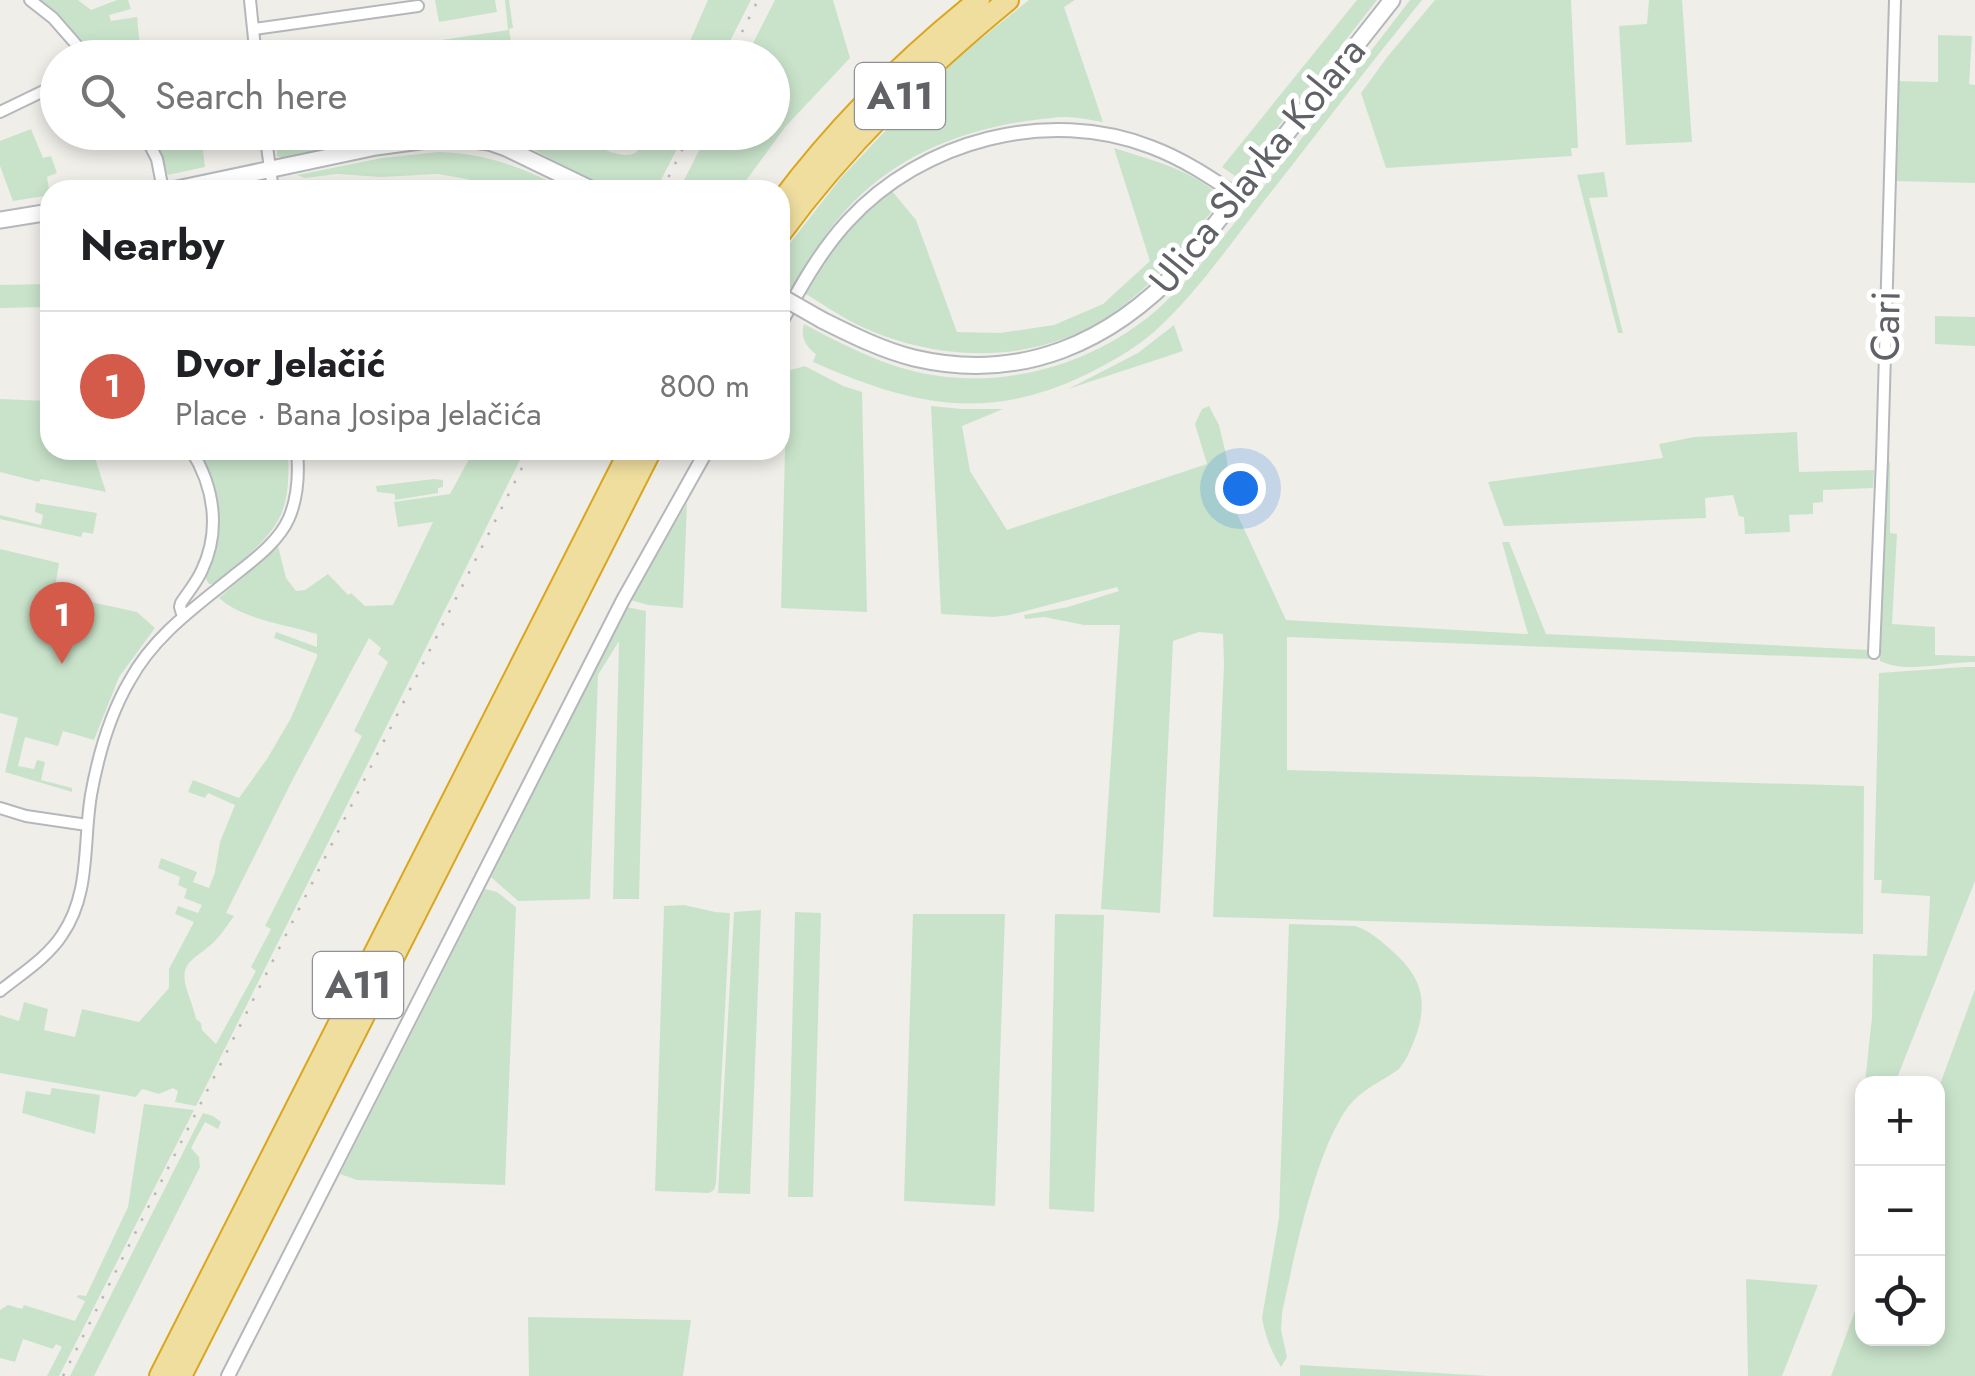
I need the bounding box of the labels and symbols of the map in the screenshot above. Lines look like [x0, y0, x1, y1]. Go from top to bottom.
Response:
street label: Ulica Slavka Kolara [1135, 24, 1379, 306]
road number: A11 [855, 63, 945, 129]
street label: Cari [1855, 290, 1915, 362]
your location [1215, 463, 1266, 514]
pin: 1 [30, 582, 94, 664]
road number: A11 [313, 952, 403, 1018]

